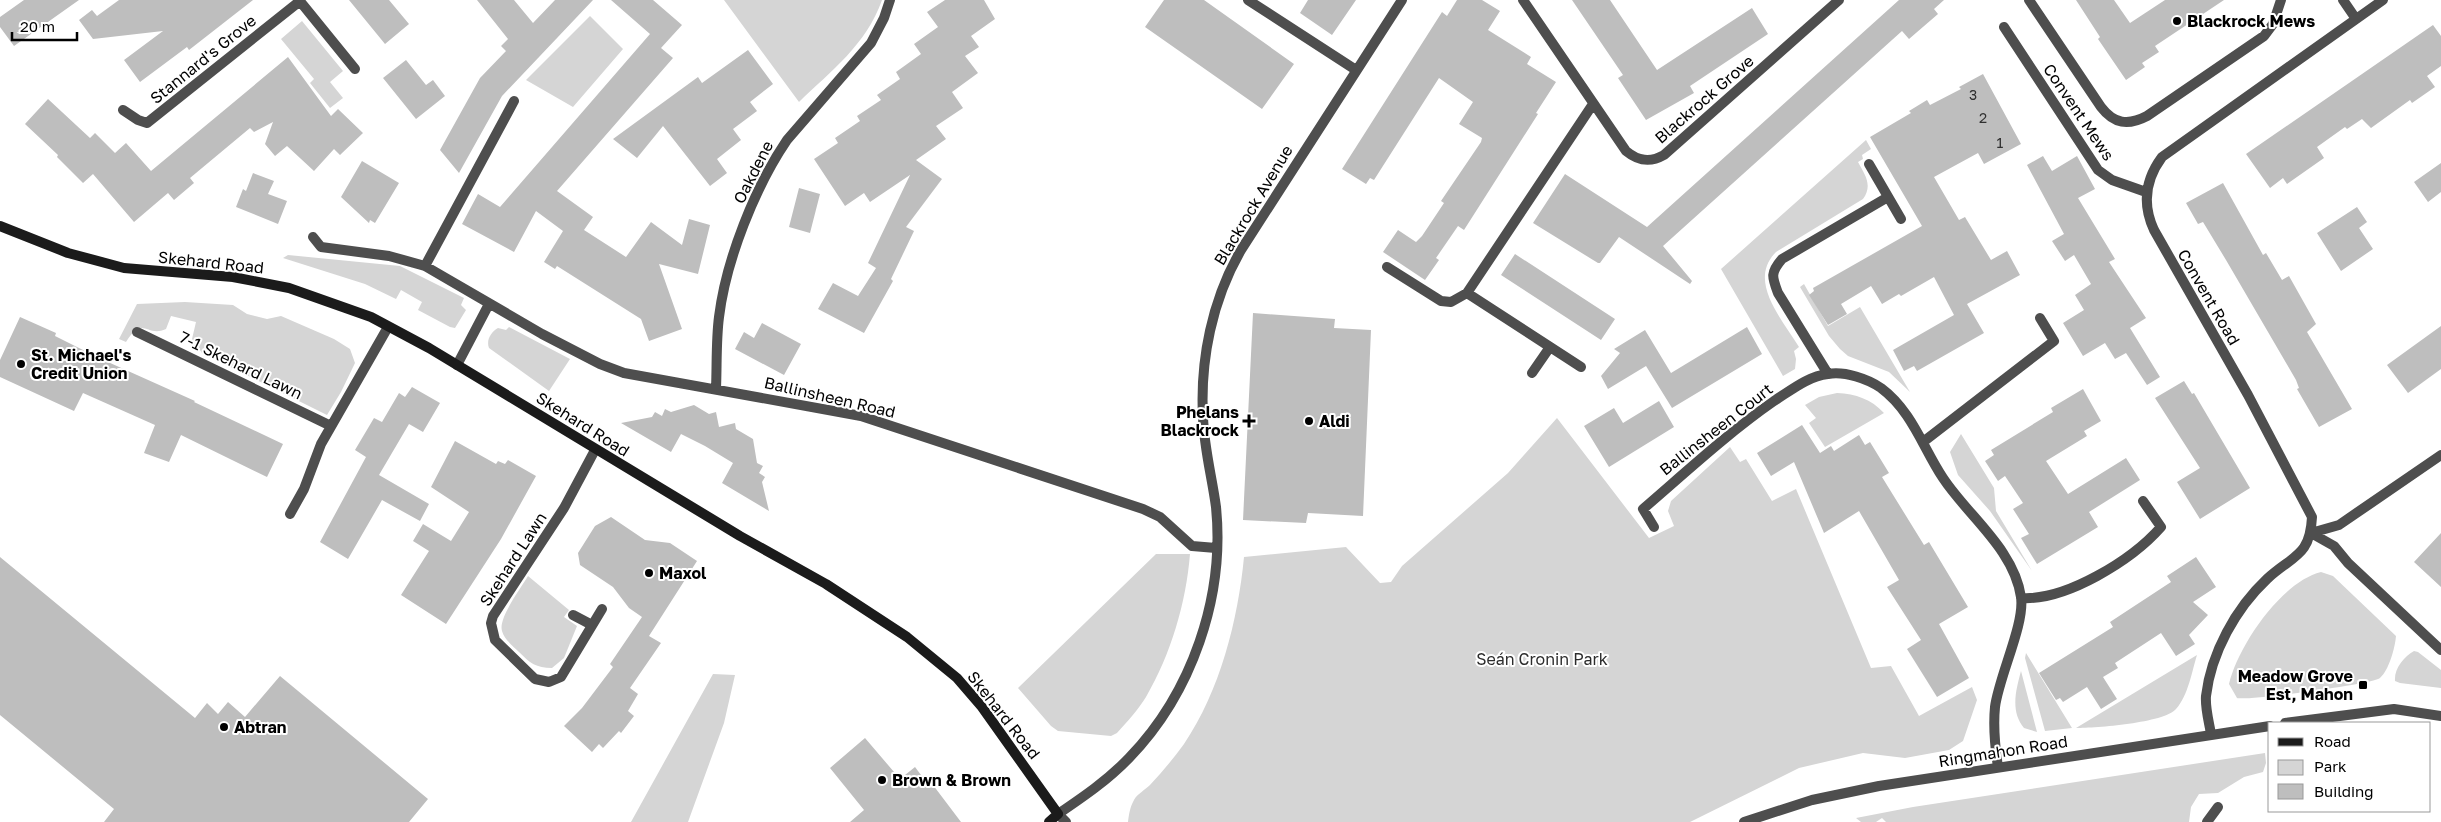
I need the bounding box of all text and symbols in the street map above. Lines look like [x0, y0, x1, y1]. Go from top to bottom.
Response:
scale bar [12, 10, 78, 42]
street label: Stannard's Grove [146, 10, 260, 108]
place label: Blackrock Mews [2187, 11, 2315, 31]
marker: Blackrock Mews [2171, 15, 2183, 27]
text: 20 m [20, 17, 55, 35]
street label: Blackrock Grove [1650, 51, 1758, 147]
street label: Convent Mews [2039, 60, 2119, 164]
house number: 3 [1969, 86, 1977, 103]
house number: 2 [1979, 109, 1987, 126]
house number: 1 [1997, 134, 2004, 151]
street label: Oakdene [729, 137, 777, 207]
street label: Blackrock Avenue [1209, 141, 1297, 269]
street label: Convent Road [2174, 246, 2244, 348]
street label: Skehard Road [157, 247, 265, 277]
street label: 7-1 Skehard Lawn [176, 327, 306, 403]
place label: St. Michael's Credit Union [31, 345, 131, 383]
marker: St. Michael's Credit Union [15, 358, 27, 370]
street label: Ballinsheen Road [762, 372, 898, 422]
street label: Ballinsheen Court [1655, 379, 1777, 479]
street label: Skehard Road [533, 387, 633, 461]
place label: Phelans Blackrock [1161, 402, 1240, 440]
place label: Aldi [1319, 411, 1350, 431]
marker: Phelans Blackrock [1243, 415, 1255, 427]
marker: Aldi [1303, 415, 1315, 427]
street label: Skehard Lawn [475, 508, 551, 610]
place label: Maxol [659, 563, 707, 583]
marker: Maxol [643, 567, 655, 579]
park label: Seán Cronin Park [1476, 649, 1608, 669]
place label: Meadow Grove Est, Mahon [2238, 666, 2353, 704]
street label: Skehard Road [963, 667, 1045, 763]
marker: Meadow Grove Est, Mahon [2357, 679, 2369, 691]
place label: Abtran [234, 717, 287, 737]
marker: Abtran [218, 721, 230, 733]
legend [2268, 722, 2431, 812]
street label: Ringmahon Road [1937, 731, 2069, 771]
text: Road [2314, 732, 2351, 750]
text: Park [2314, 757, 2347, 775]
place label: Brown & Brown [892, 770, 1011, 790]
marker: Brown & Brown [876, 774, 888, 786]
text: Building [2314, 782, 2374, 800]

